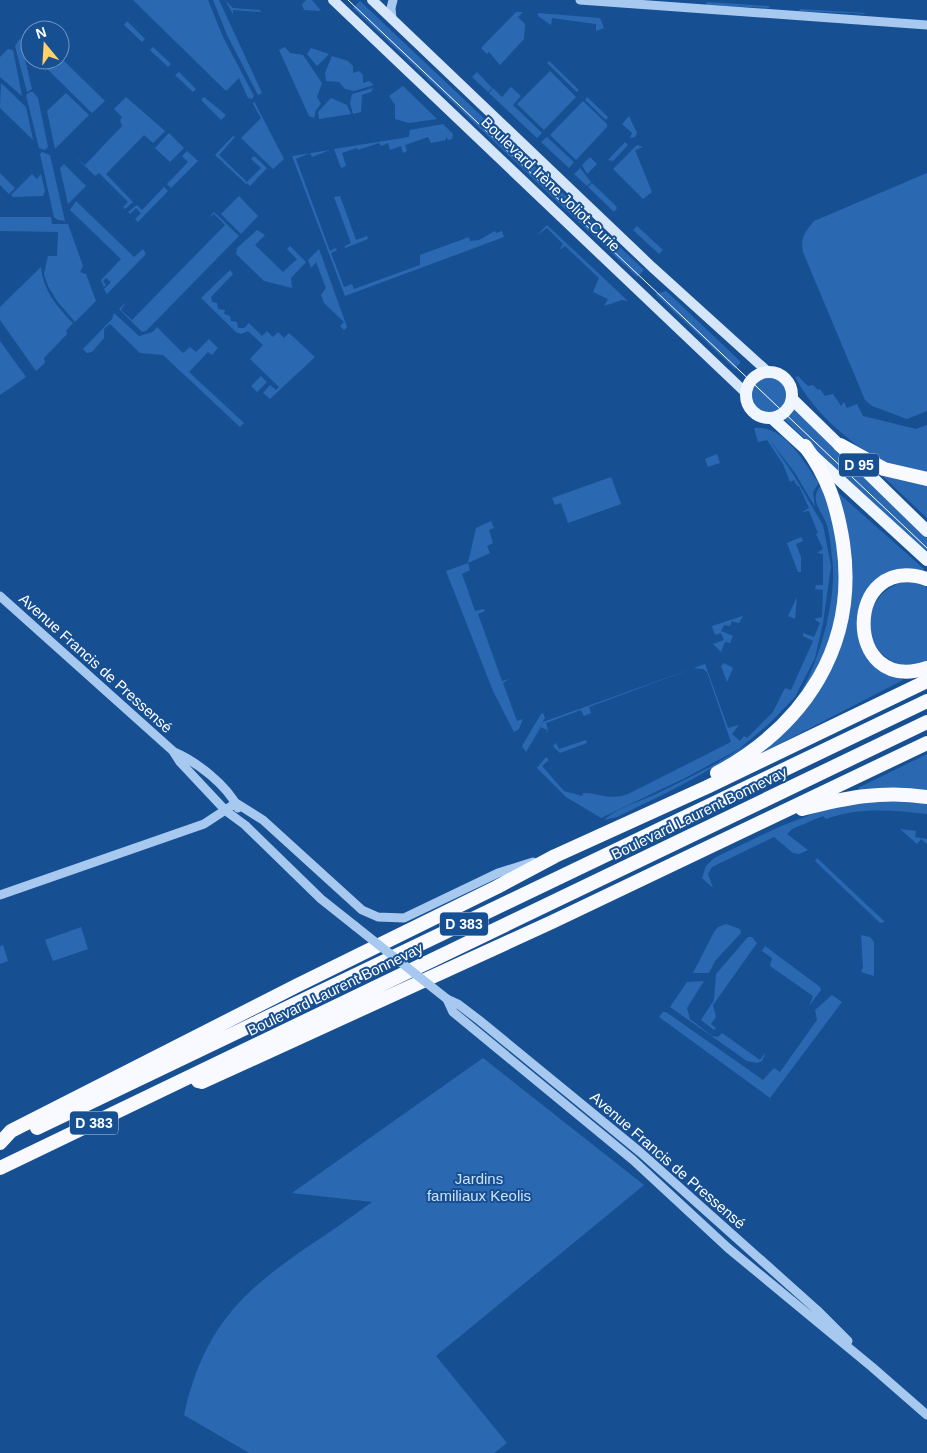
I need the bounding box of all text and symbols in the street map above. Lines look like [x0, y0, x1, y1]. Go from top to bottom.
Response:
north arrow [20, 20, 70, 70]
text: N [34, 23, 48, 42]
street label: Boulevard Irène Joliot-Curie [478, 113, 624, 255]
road number: D 95 [839, 454, 879, 476]
street label: Avenue Francis de Pressensé [16, 590, 176, 736]
street label: Boulevard Laurent Bonnevay [608, 763, 790, 863]
road number: D 383 [440, 912, 488, 936]
street label: Boulevard Laurent Bonnevay [244, 939, 426, 1039]
street label: Avenue Francis de Pressensé [587, 1088, 749, 1232]
road number: D 383 [70, 1112, 118, 1134]
park label: Jardins familiaux Keolis [427, 1170, 531, 1204]

